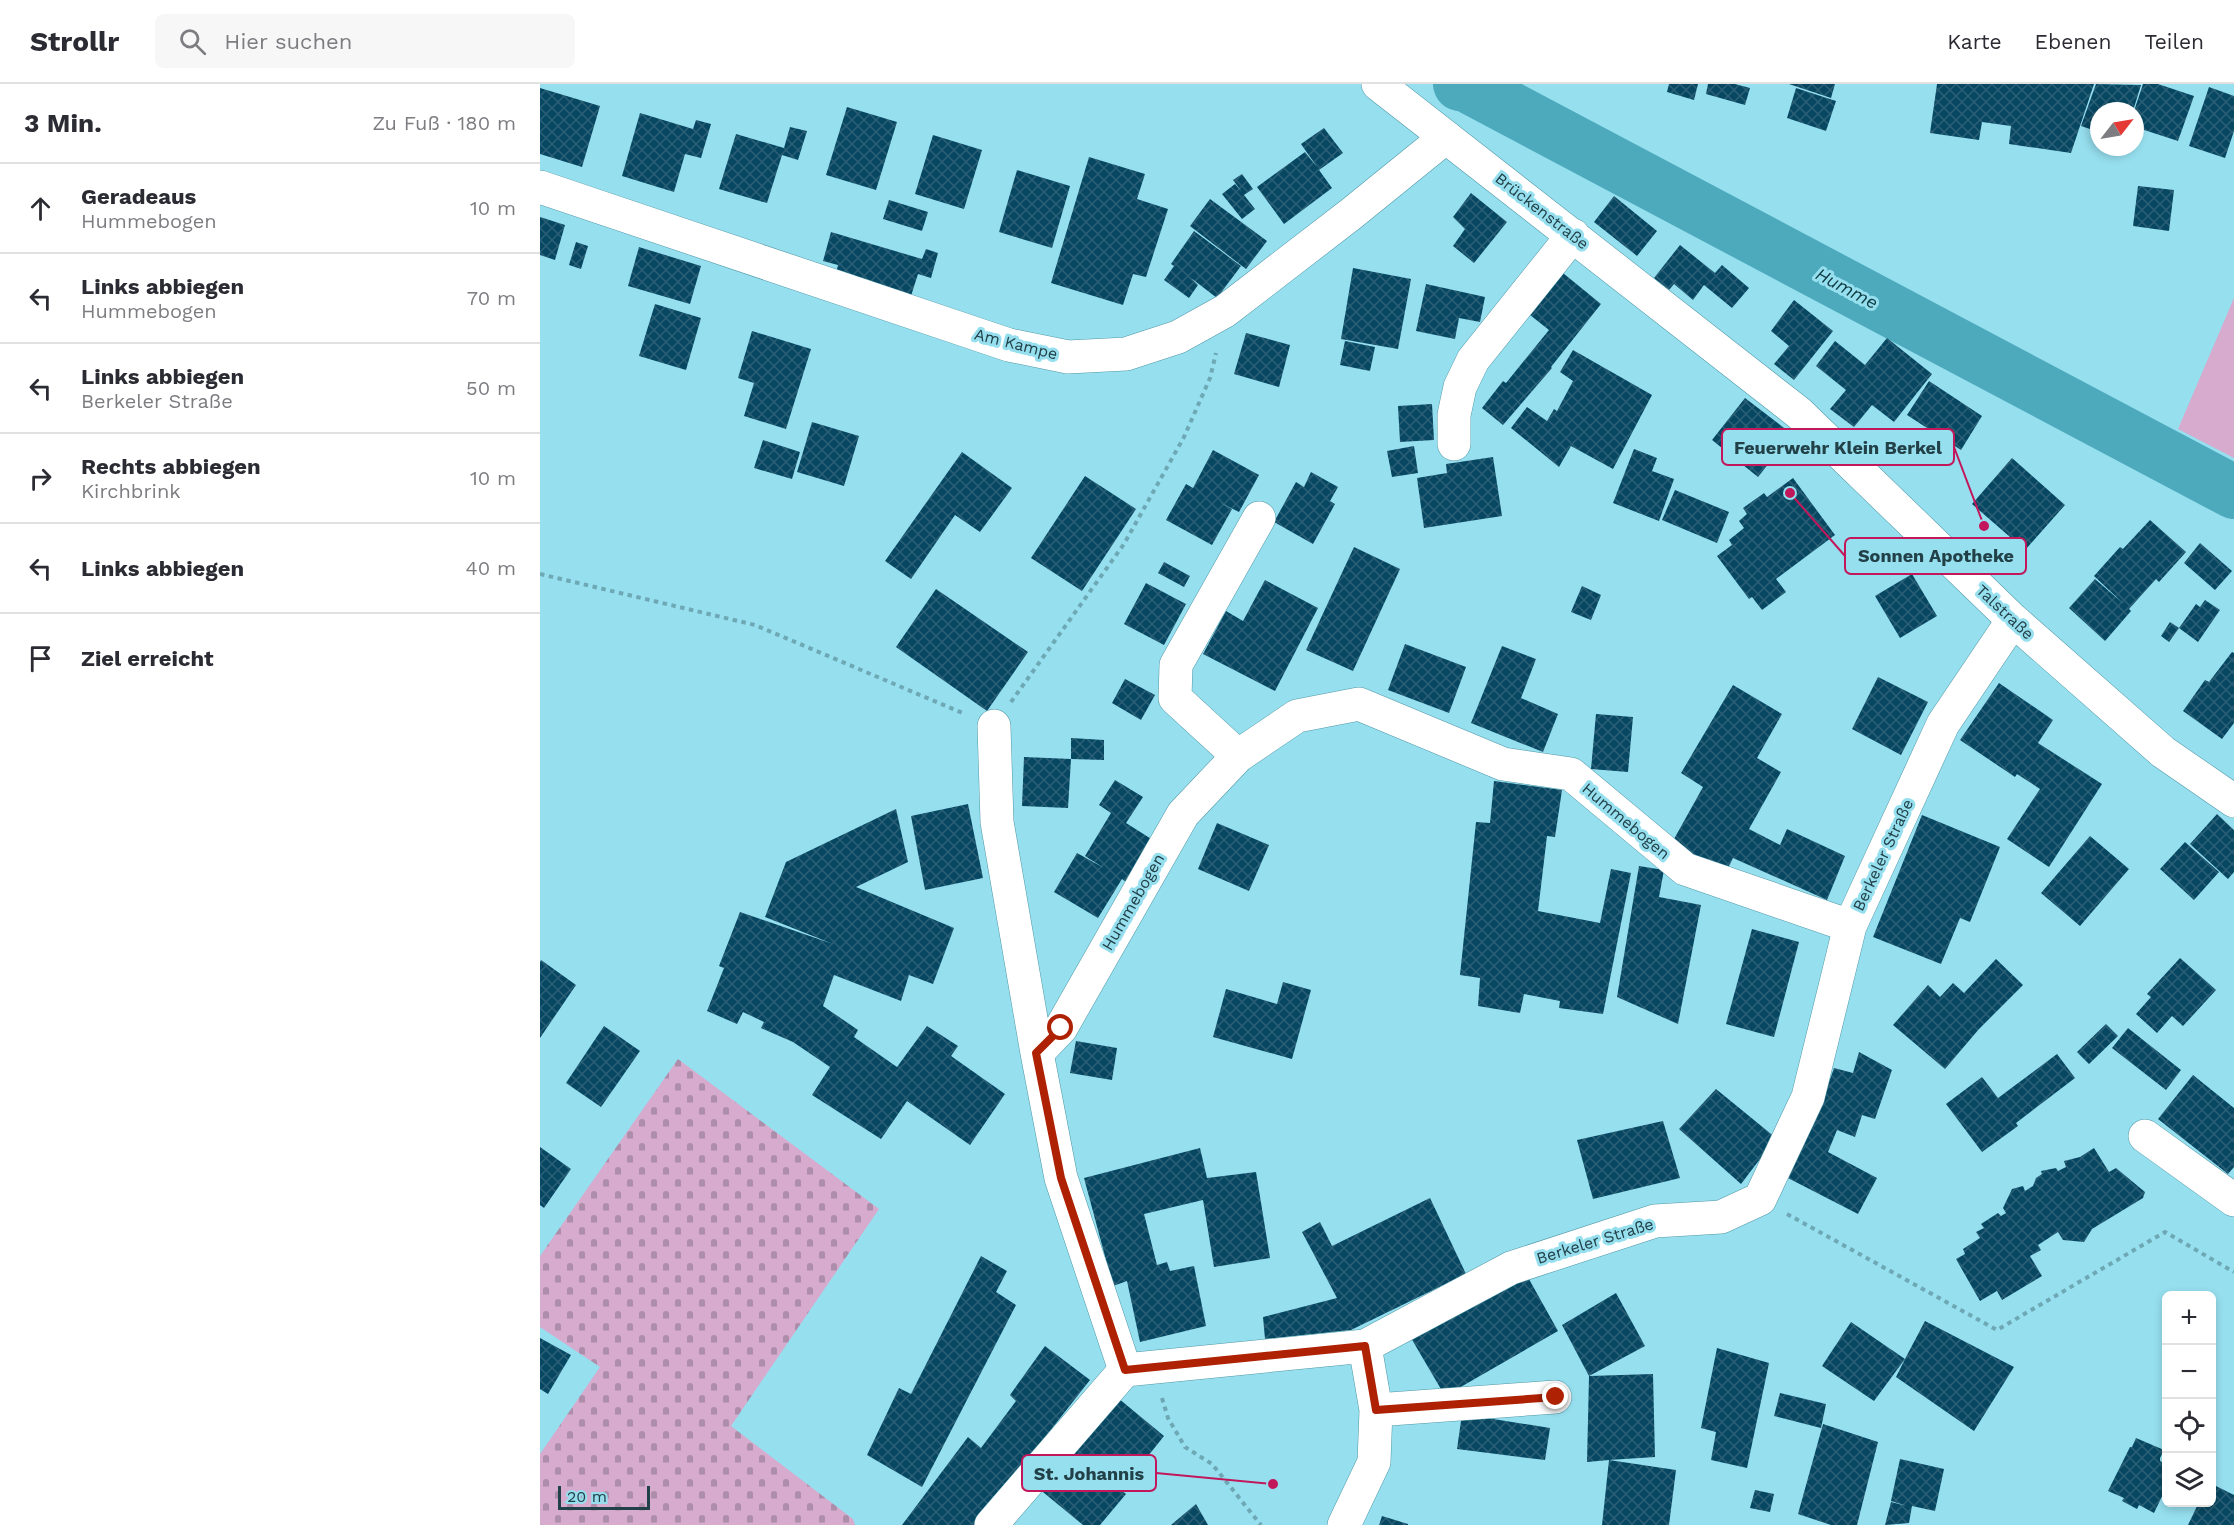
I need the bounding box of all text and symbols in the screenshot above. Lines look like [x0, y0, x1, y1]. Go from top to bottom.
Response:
search box [155, 14, 575, 68]
text: Strollr [30, 25, 119, 58]
icon: search [176, 25, 209, 58]
text: Hier suchen [224, 29, 352, 54]
text: Karte [1947, 29, 2002, 54]
text: Ebenen [2035, 29, 2111, 54]
text: Teilen [2144, 29, 2204, 54]
north arrow [2090, 102, 2144, 156]
text: 3 Min. [24, 108, 102, 138]
text: Zu Fuß · 180 m [372, 111, 516, 135]
street label: Brückenstraße [1491, 169, 1593, 253]
text: Geradeaus [81, 184, 196, 209]
icon: ahead [24, 192, 57, 225]
text: 10 m [470, 196, 516, 220]
text: Hummebogen [81, 209, 217, 233]
water label: Humme [1812, 263, 1882, 313]
text: Links abbiegen [81, 274, 244, 299]
icon: left [24, 282, 57, 315]
text: 70 m [467, 286, 516, 310]
text: Hummebogen [81, 299, 217, 323]
street label: Am Kampe [972, 324, 1060, 364]
text: Links abbiegen [81, 364, 244, 389]
icon: left [24, 372, 57, 405]
text: 50 m [466, 376, 516, 400]
text: Berkeler Straße [81, 389, 233, 413]
callout: Feuerwehr Klein Berkel [1722, 429, 1954, 465]
text: Feuerwehr Klein Berkel [1734, 437, 1942, 458]
text: Rechts abbiegen [81, 454, 261, 479]
icon: right [24, 462, 57, 495]
text: 10 m [470, 466, 516, 490]
text: Kirchbrink [81, 479, 181, 503]
callout: Sonnen Apotheke [1845, 538, 2026, 574]
text: Sonnen Apotheke [1858, 545, 2014, 566]
icon: left [24, 552, 57, 585]
text: Links abbiegen [81, 556, 244, 581]
text: 40 m [465, 556, 516, 580]
street label: Talstraße [1972, 581, 2038, 643]
icon: arrive [24, 642, 57, 675]
text: Ziel erreicht [81, 646, 214, 671]
street label: Hummebogen [1578, 779, 1674, 863]
street label: Berkeler Straße [1849, 796, 1917, 914]
street label: Hummebogen [1098, 850, 1168, 954]
route start [1047, 1014, 1073, 1040]
street label: Berkeler Straße [1534, 1214, 1656, 1268]
map controls [2162, 1291, 2216, 1507]
button: + [2162, 1291, 2216, 1345]
button: − [2162, 1345, 2216, 1399]
route end [1542, 1383, 1568, 1409]
button: locate [2162, 1399, 2216, 1453]
button: layers [2162, 1453, 2216, 1507]
callout: St. Johannis [1022, 1455, 1156, 1491]
text: St. Johannis [1034, 1463, 1145, 1484]
scale bar [558, 1483, 650, 1510]
text: 20 m [567, 1487, 607, 1506]

